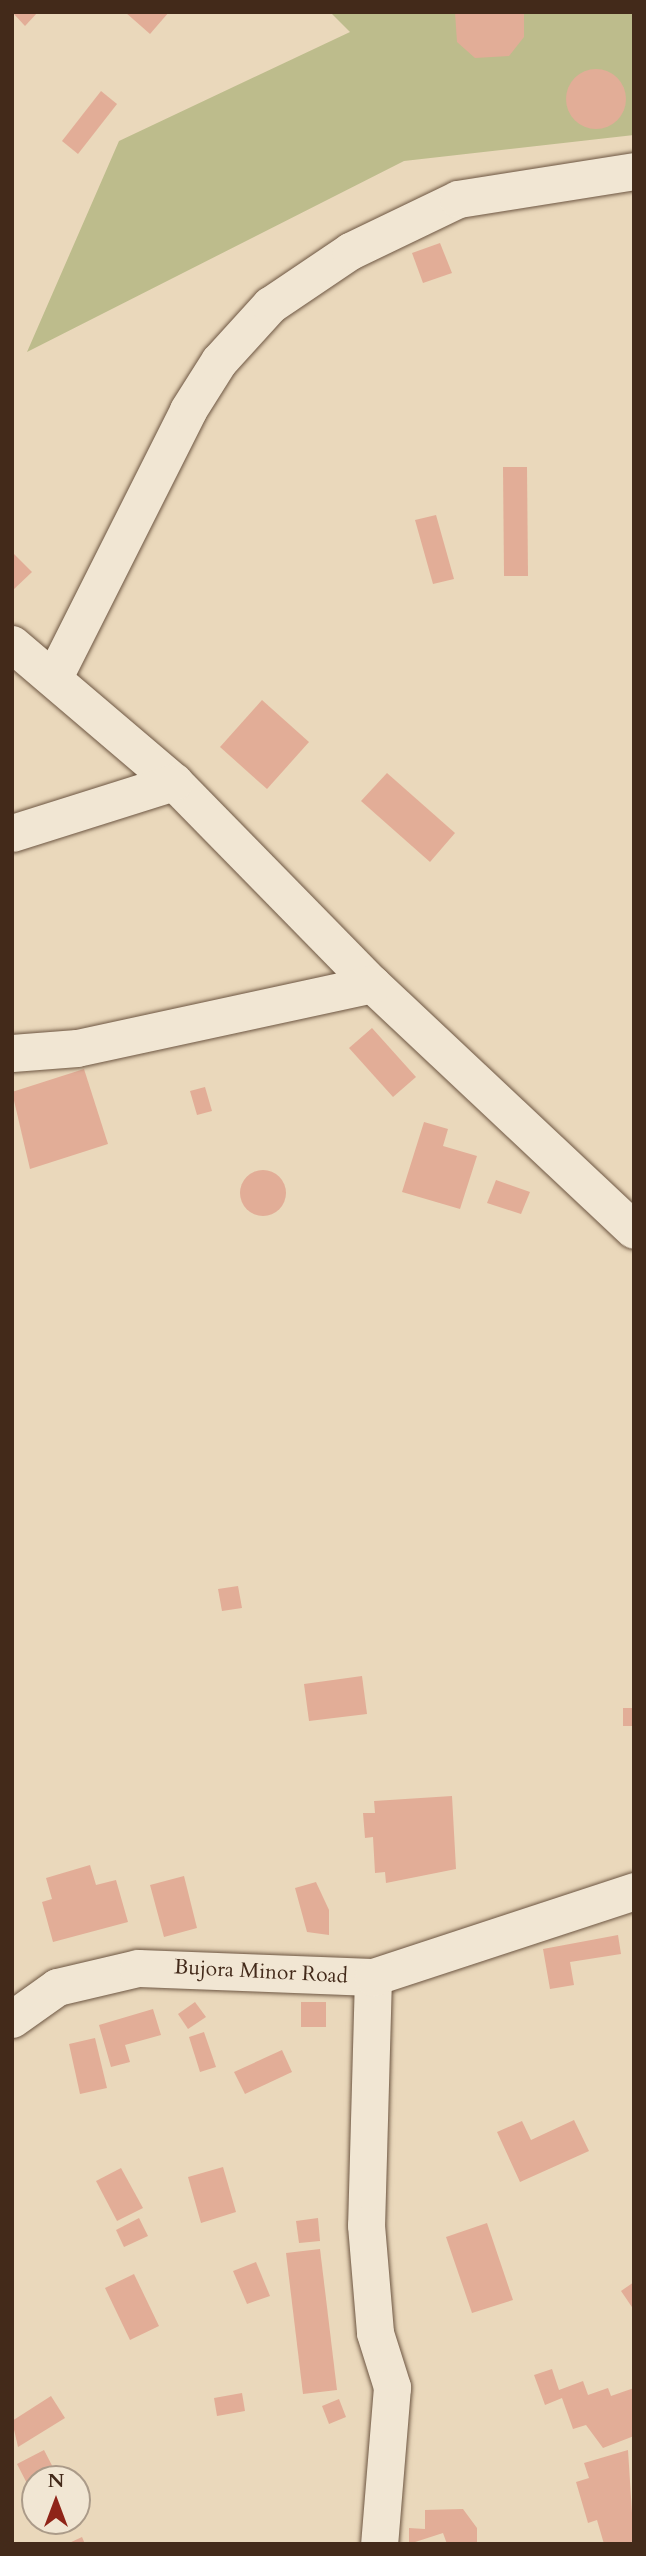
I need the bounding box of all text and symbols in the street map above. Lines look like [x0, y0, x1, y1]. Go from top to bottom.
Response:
street label: Bujora Minor Road [174, 1955, 348, 1989]
north arrow [21, 2465, 91, 2535]
text: N [48, 2468, 64, 2494]

